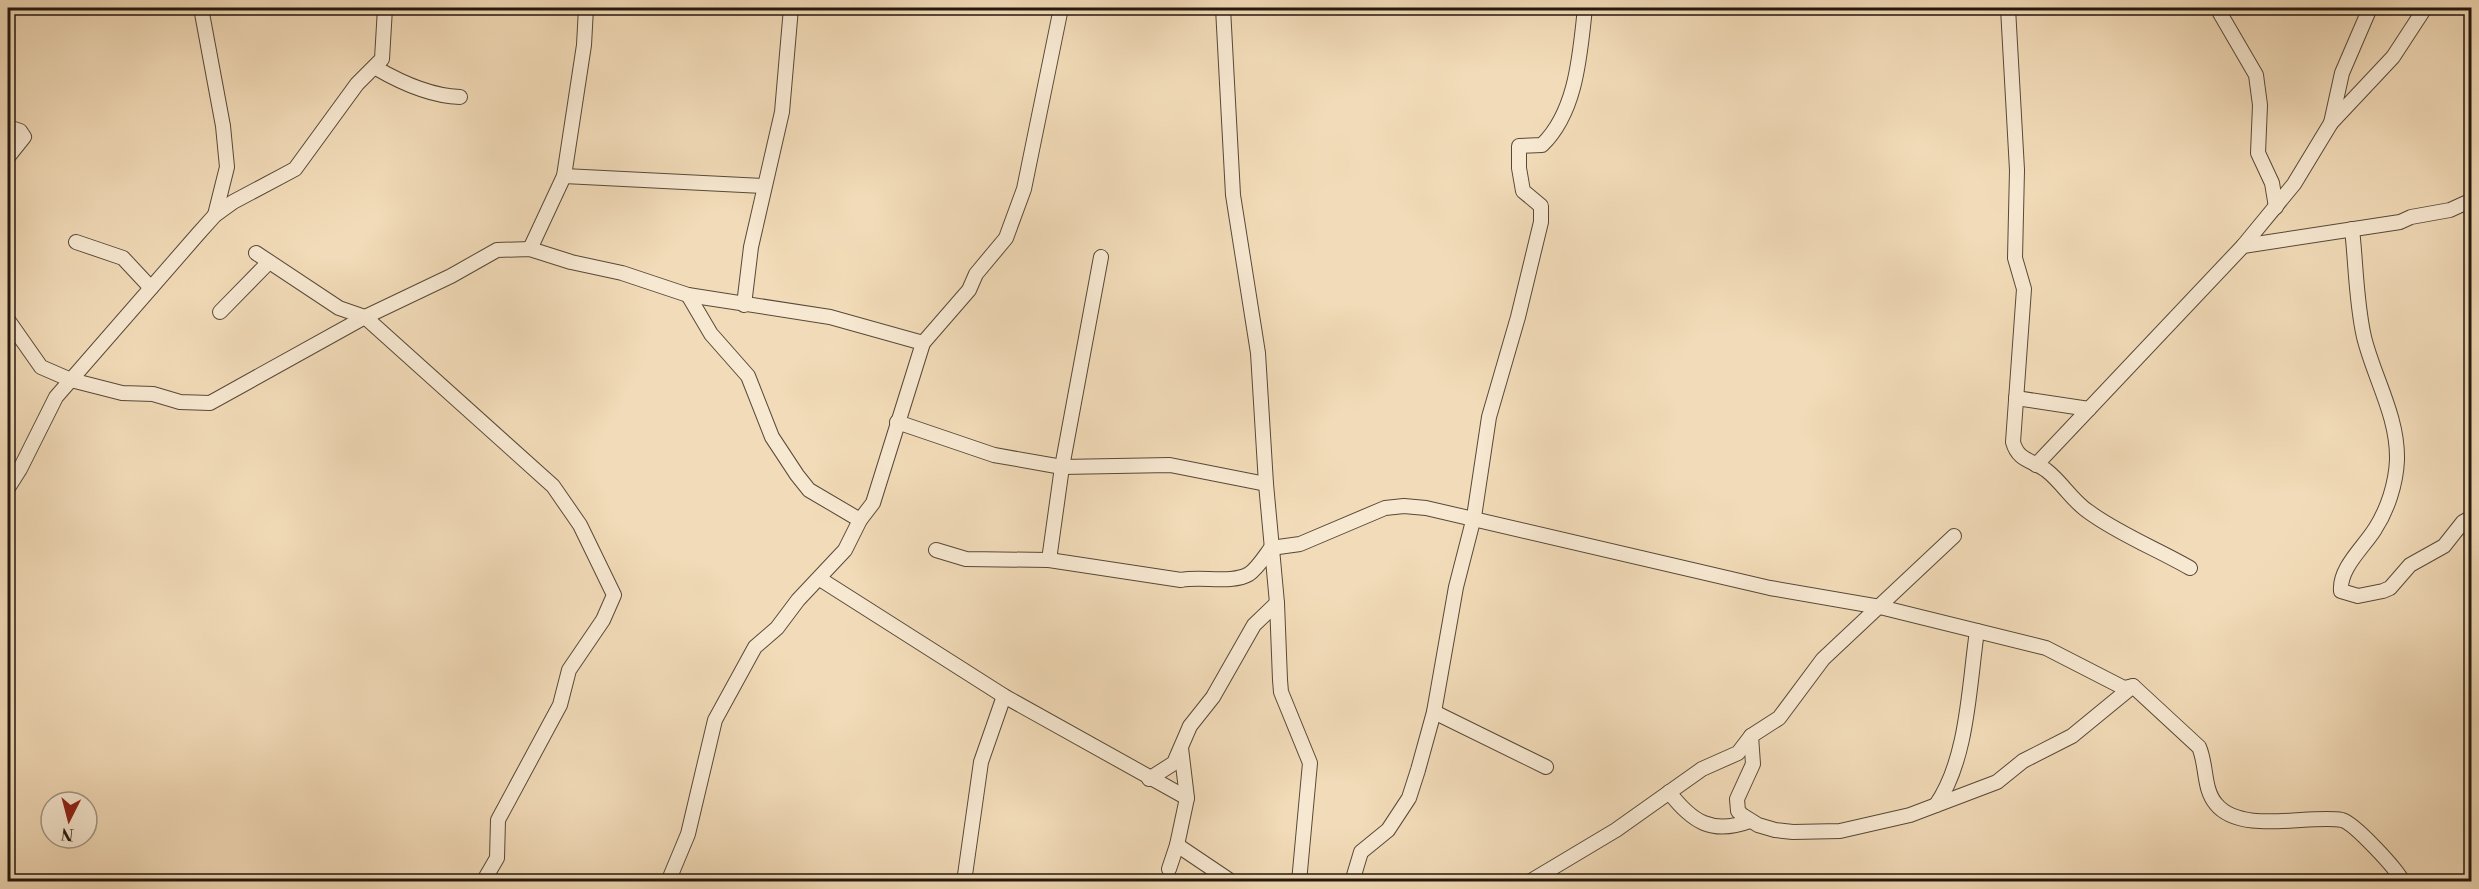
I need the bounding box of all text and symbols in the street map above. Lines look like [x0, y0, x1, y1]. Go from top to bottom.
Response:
north arrow [39, 790, 99, 850]
text: N [60, 823, 75, 845]

